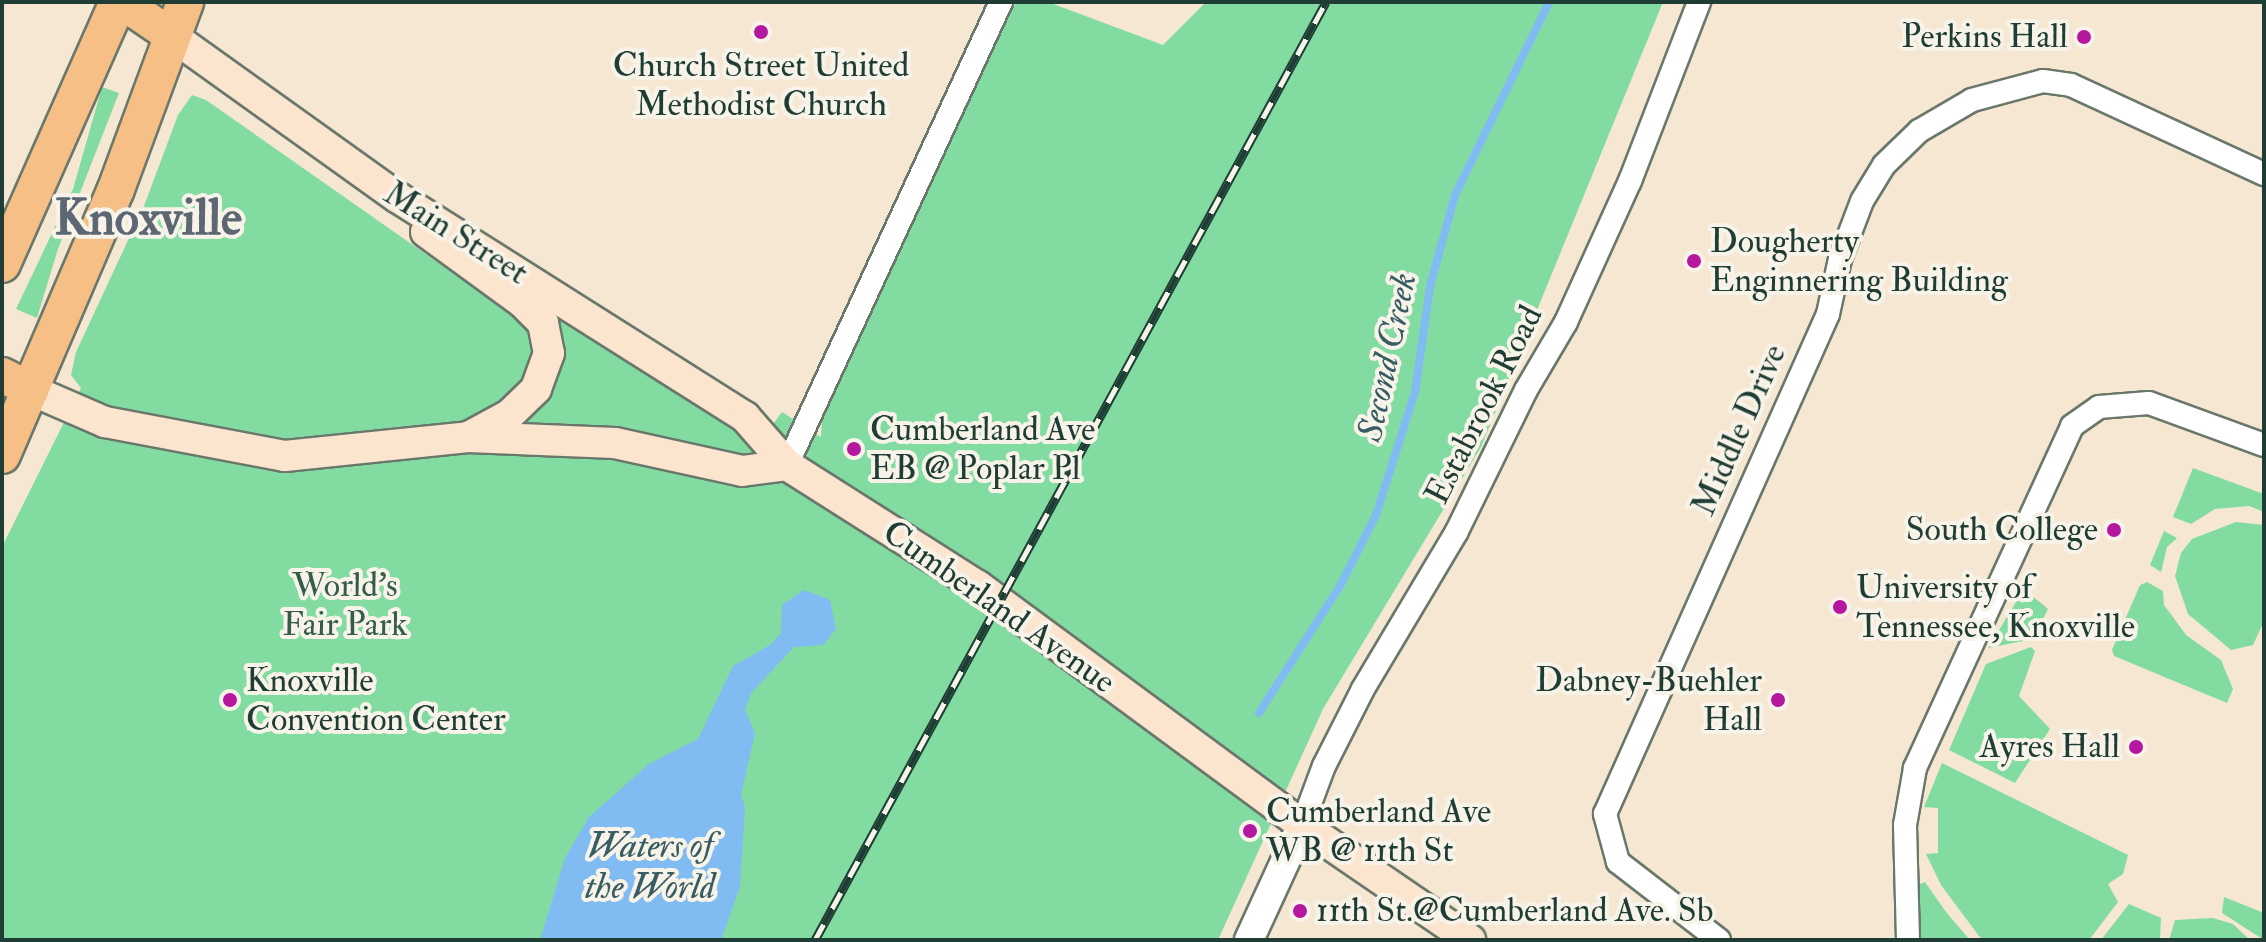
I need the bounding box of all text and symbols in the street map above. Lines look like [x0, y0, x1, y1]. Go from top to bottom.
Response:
place label: Perkins Hall [1901, 17, 2068, 57]
marker: Church Street United Methodist Church [752, 23, 770, 41]
marker: Perkins Hall [2075, 28, 2093, 46]
place label: Church Street United Methodist Church [613, 45, 909, 124]
street label: Main Street [376, 173, 536, 293]
district label: Knoxville [54, 189, 242, 249]
place label: Dougherty Enginnering Building [1710, 221, 2008, 300]
marker: Dougherty Enginnering Building [1685, 252, 1703, 270]
water label: Second Creek [1348, 269, 1426, 445]
street label: Estabrook Road [1416, 299, 1552, 511]
street label: Middle Drive [1683, 338, 1795, 522]
place label: Cumberland Ave EB @ Poplar Pl [870, 409, 1095, 488]
marker: Cumberland Ave EB @ Poplar Pl [845, 440, 863, 458]
place label: South College [1906, 510, 2098, 550]
street label: Cumberland Avenue [875, 512, 1123, 702]
marker: South College [2105, 521, 2123, 539]
park label: World's Fair Park [282, 565, 408, 644]
place label: University of Tennessee, Knoxville [1856, 567, 2135, 646]
marker: University of Tennessee, Knoxville [1831, 598, 1849, 616]
place label: Knoxville Convention Center [246, 660, 506, 740]
place label: Dabney-Buehler Hall [1535, 660, 1762, 740]
marker: Knoxville Convention Center [221, 691, 239, 709]
marker: Dabney-Buehler Hall [1769, 691, 1787, 709]
place label: Ayres Hall [1979, 727, 2120, 767]
marker: Ayres Hall [2127, 738, 2145, 756]
place label: Cumberland Ave WB @ 11th St [1266, 791, 1491, 870]
marker: Cumberland Ave WB @ 11th St [1241, 822, 1259, 840]
water label: Waters of the World [585, 823, 715, 908]
place label: 11th St.@Cumberland Ave. Sb [1316, 891, 1713, 931]
marker: 11th St.@Cumberland Ave. Sb [1291, 902, 1309, 920]

